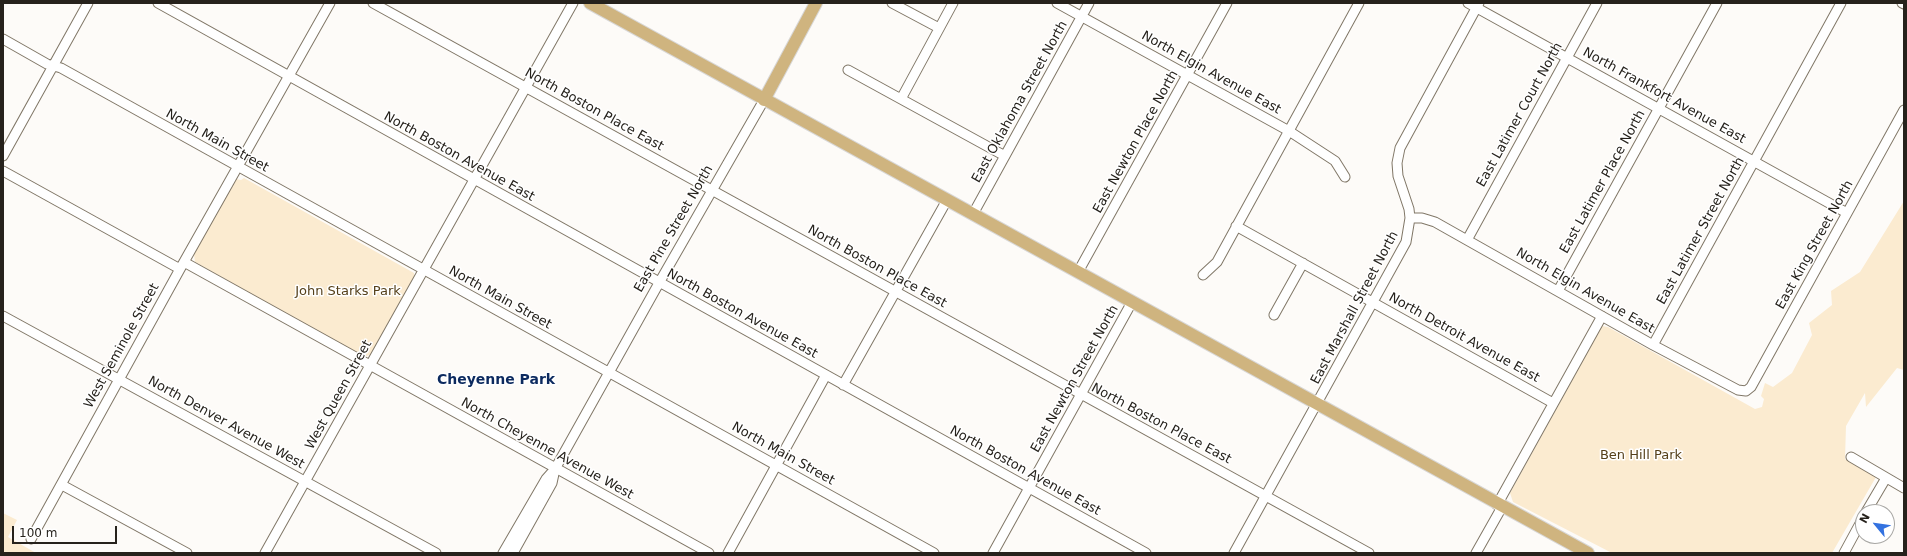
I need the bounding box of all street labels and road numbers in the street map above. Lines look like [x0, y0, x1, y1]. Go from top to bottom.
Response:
street label: East Oklahoma Street North [969, 18, 1071, 186]
street label: North Elgin Avenue East [1139, 28, 1283, 118]
street label: East Latimer Court North [1474, 40, 1566, 190]
street label: North Frankfort Avenue East [1580, 45, 1748, 147]
street label: North Boston Place East [522, 65, 666, 155]
street label: East Newton Place North [1090, 68, 1182, 216]
street label: North Main Street [163, 106, 271, 176]
street label: East Latimer Place North [1557, 108, 1649, 256]
street label: North Boston Avenue East [381, 109, 537, 205]
street label: East Latimer Street North [1654, 155, 1748, 307]
street label: East Pine Street North [631, 163, 717, 295]
street label: East King Street North [1773, 178, 1857, 312]
street label: North Boston Place East [805, 222, 949, 312]
street label: East Marshall Street North [1308, 229, 1402, 387]
street label: North Elgin Avenue East [1513, 245, 1657, 337]
street label: North Main Street [446, 263, 554, 333]
street label: North Boston Avenue East [664, 266, 820, 362]
street label: West Seminole Street [81, 281, 163, 411]
street label: North Detroit Avenue East [1386, 290, 1542, 386]
street label: East Newton Street North [1028, 303, 1122, 455]
street label: West Queen Street [302, 338, 376, 452]
street label: North Denver Avenue West [145, 373, 307, 473]
street label: North Boston Place East [1088, 380, 1234, 468]
street label: North Cheyenne Avenue West [458, 395, 636, 503]
street label: North Main Street [729, 419, 837, 489]
street label: North Boston Avenue East [947, 423, 1103, 519]

